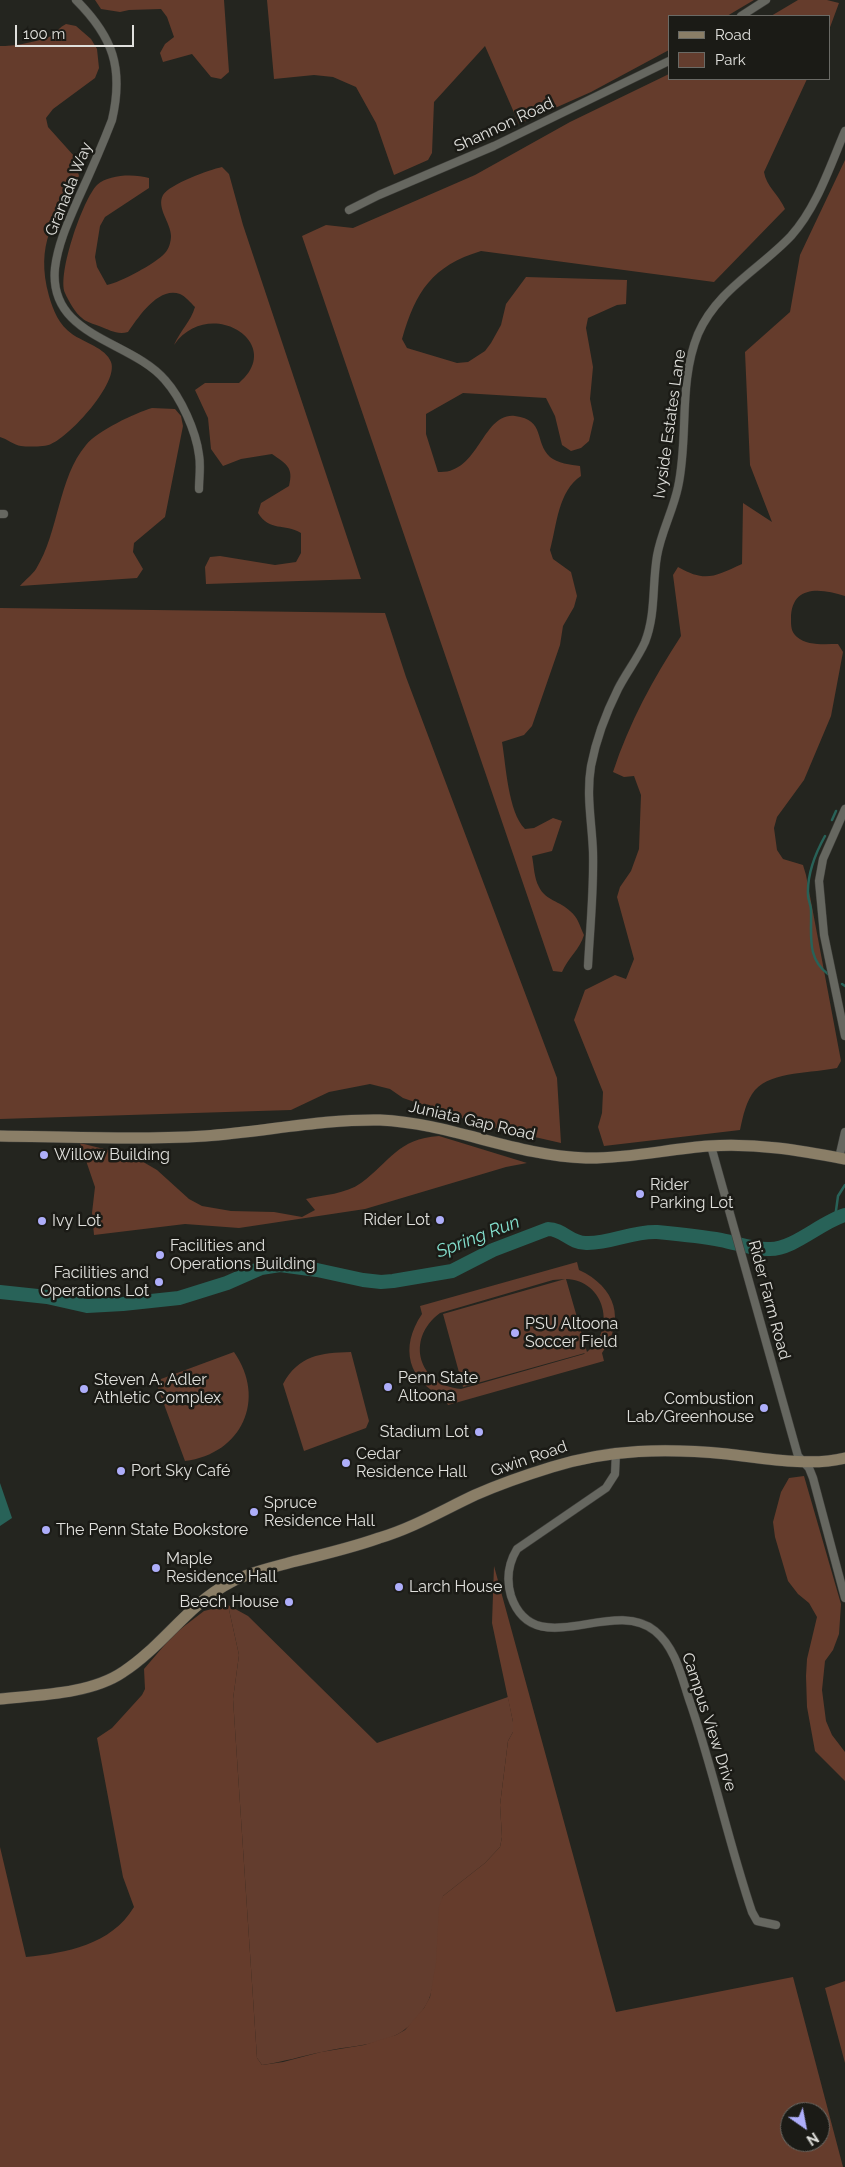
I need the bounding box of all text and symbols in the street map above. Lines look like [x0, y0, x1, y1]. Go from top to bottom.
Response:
scale bar [18, 15, 136, 47]
legend [668, 15, 830, 80]
text: 100 m [23, 25, 65, 43]
text: Road [715, 26, 751, 44]
text: Park [715, 51, 746, 69]
street label: Shannon Road [451, 94, 557, 156]
street label: Granada Way [41, 139, 97, 239]
street label: Ivyside Estates Lane [650, 348, 690, 500]
street label: Juniata Gap Road [407, 1097, 537, 1145]
place label: Willow Building [54, 1145, 170, 1165]
marker: Willow Building [38, 1149, 50, 1161]
place label: Rider Parking Lot [650, 1175, 733, 1213]
marker: Rider Parking Lot [634, 1188, 646, 1200]
place label: Rider Lot [363, 1210, 430, 1230]
place label: Ivy Lot [52, 1211, 101, 1231]
water label: Spring Run [433, 1211, 523, 1263]
marker: Rider Lot [434, 1214, 446, 1226]
marker: Ivy Lot [36, 1215, 48, 1227]
place label: Facilities and Operations Building [170, 1236, 316, 1274]
street label: Rider Farm Road [744, 1238, 794, 1362]
marker: Facilities and Operations Building [154, 1249, 166, 1261]
place label: Facilities and Operations Lot [40, 1263, 149, 1301]
marker: Facilities and Operations Lot [153, 1276, 165, 1288]
place label: PSU Altoona Soccer Field [525, 1314, 618, 1352]
marker: PSU Altoona Soccer Field [509, 1327, 521, 1339]
place label: Penn State Altoona [398, 1368, 478, 1406]
place label: Steven A. Adler Athletic Complex [94, 1370, 221, 1408]
marker: Penn State Altoona [382, 1381, 394, 1393]
marker: Steven A. Adler Athletic Complex [78, 1383, 90, 1395]
place label: Combustion Lab/Greenhouse [627, 1389, 754, 1427]
marker: Combustion Lab/Greenhouse [758, 1402, 770, 1414]
place label: Stadium Lot [380, 1422, 469, 1442]
marker: Stadium Lot [473, 1426, 485, 1438]
street label: Gwin Road [488, 1437, 570, 1481]
place label: Cedar Residence Hall [356, 1444, 467, 1482]
marker: Cedar Residence Hall [340, 1457, 352, 1469]
place label: Port Sky Café [131, 1461, 230, 1481]
marker: Port Sky Café [115, 1465, 127, 1477]
place label: Spruce Residence Hall [264, 1493, 375, 1531]
marker: Spruce Residence Hall [248, 1506, 260, 1518]
place label: The Penn State Bookstore [56, 1520, 248, 1540]
marker: The Penn State Bookstore [40, 1524, 52, 1536]
place label: Maple Residence Hall [166, 1549, 277, 1587]
marker: Maple Residence Hall [150, 1562, 162, 1574]
place label: Larch House [409, 1577, 502, 1597]
marker: Larch House [393, 1581, 405, 1593]
place label: Beech House [180, 1592, 279, 1612]
marker: Beech House [283, 1596, 295, 1608]
street label: Campus View Drive [678, 1650, 740, 1794]
north arrow [780, 2102, 830, 2152]
text: N [804, 2129, 821, 2148]

